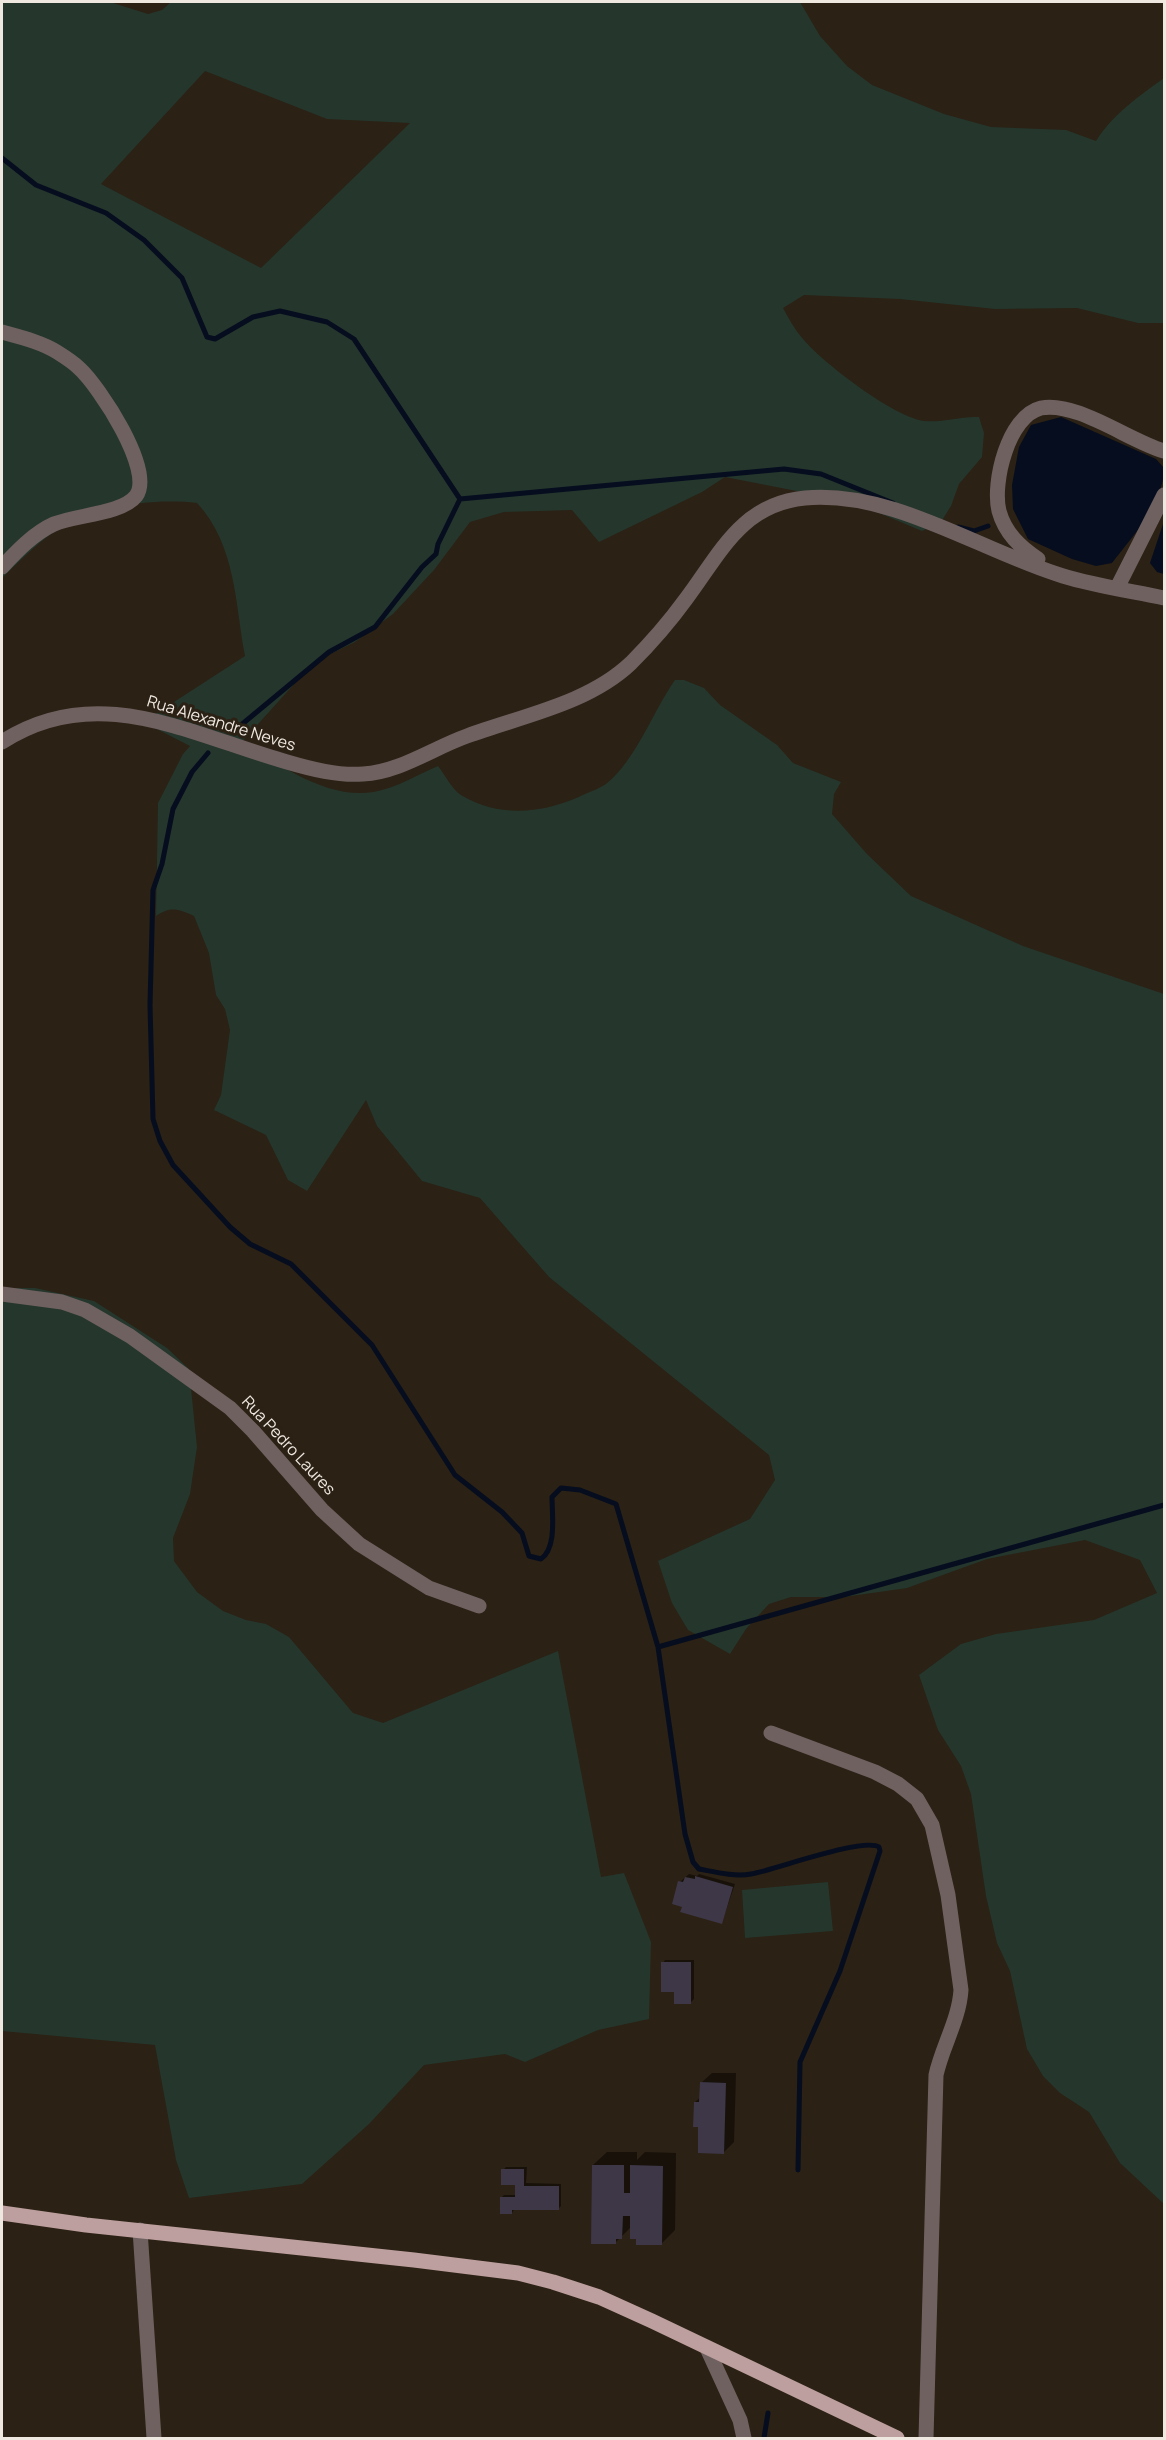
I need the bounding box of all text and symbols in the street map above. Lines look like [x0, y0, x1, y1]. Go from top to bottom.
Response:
street label: Rua Alexandre Neves [144, 692, 298, 756]
street label: Rua Pedro Laures [237, 1393, 339, 1499]

